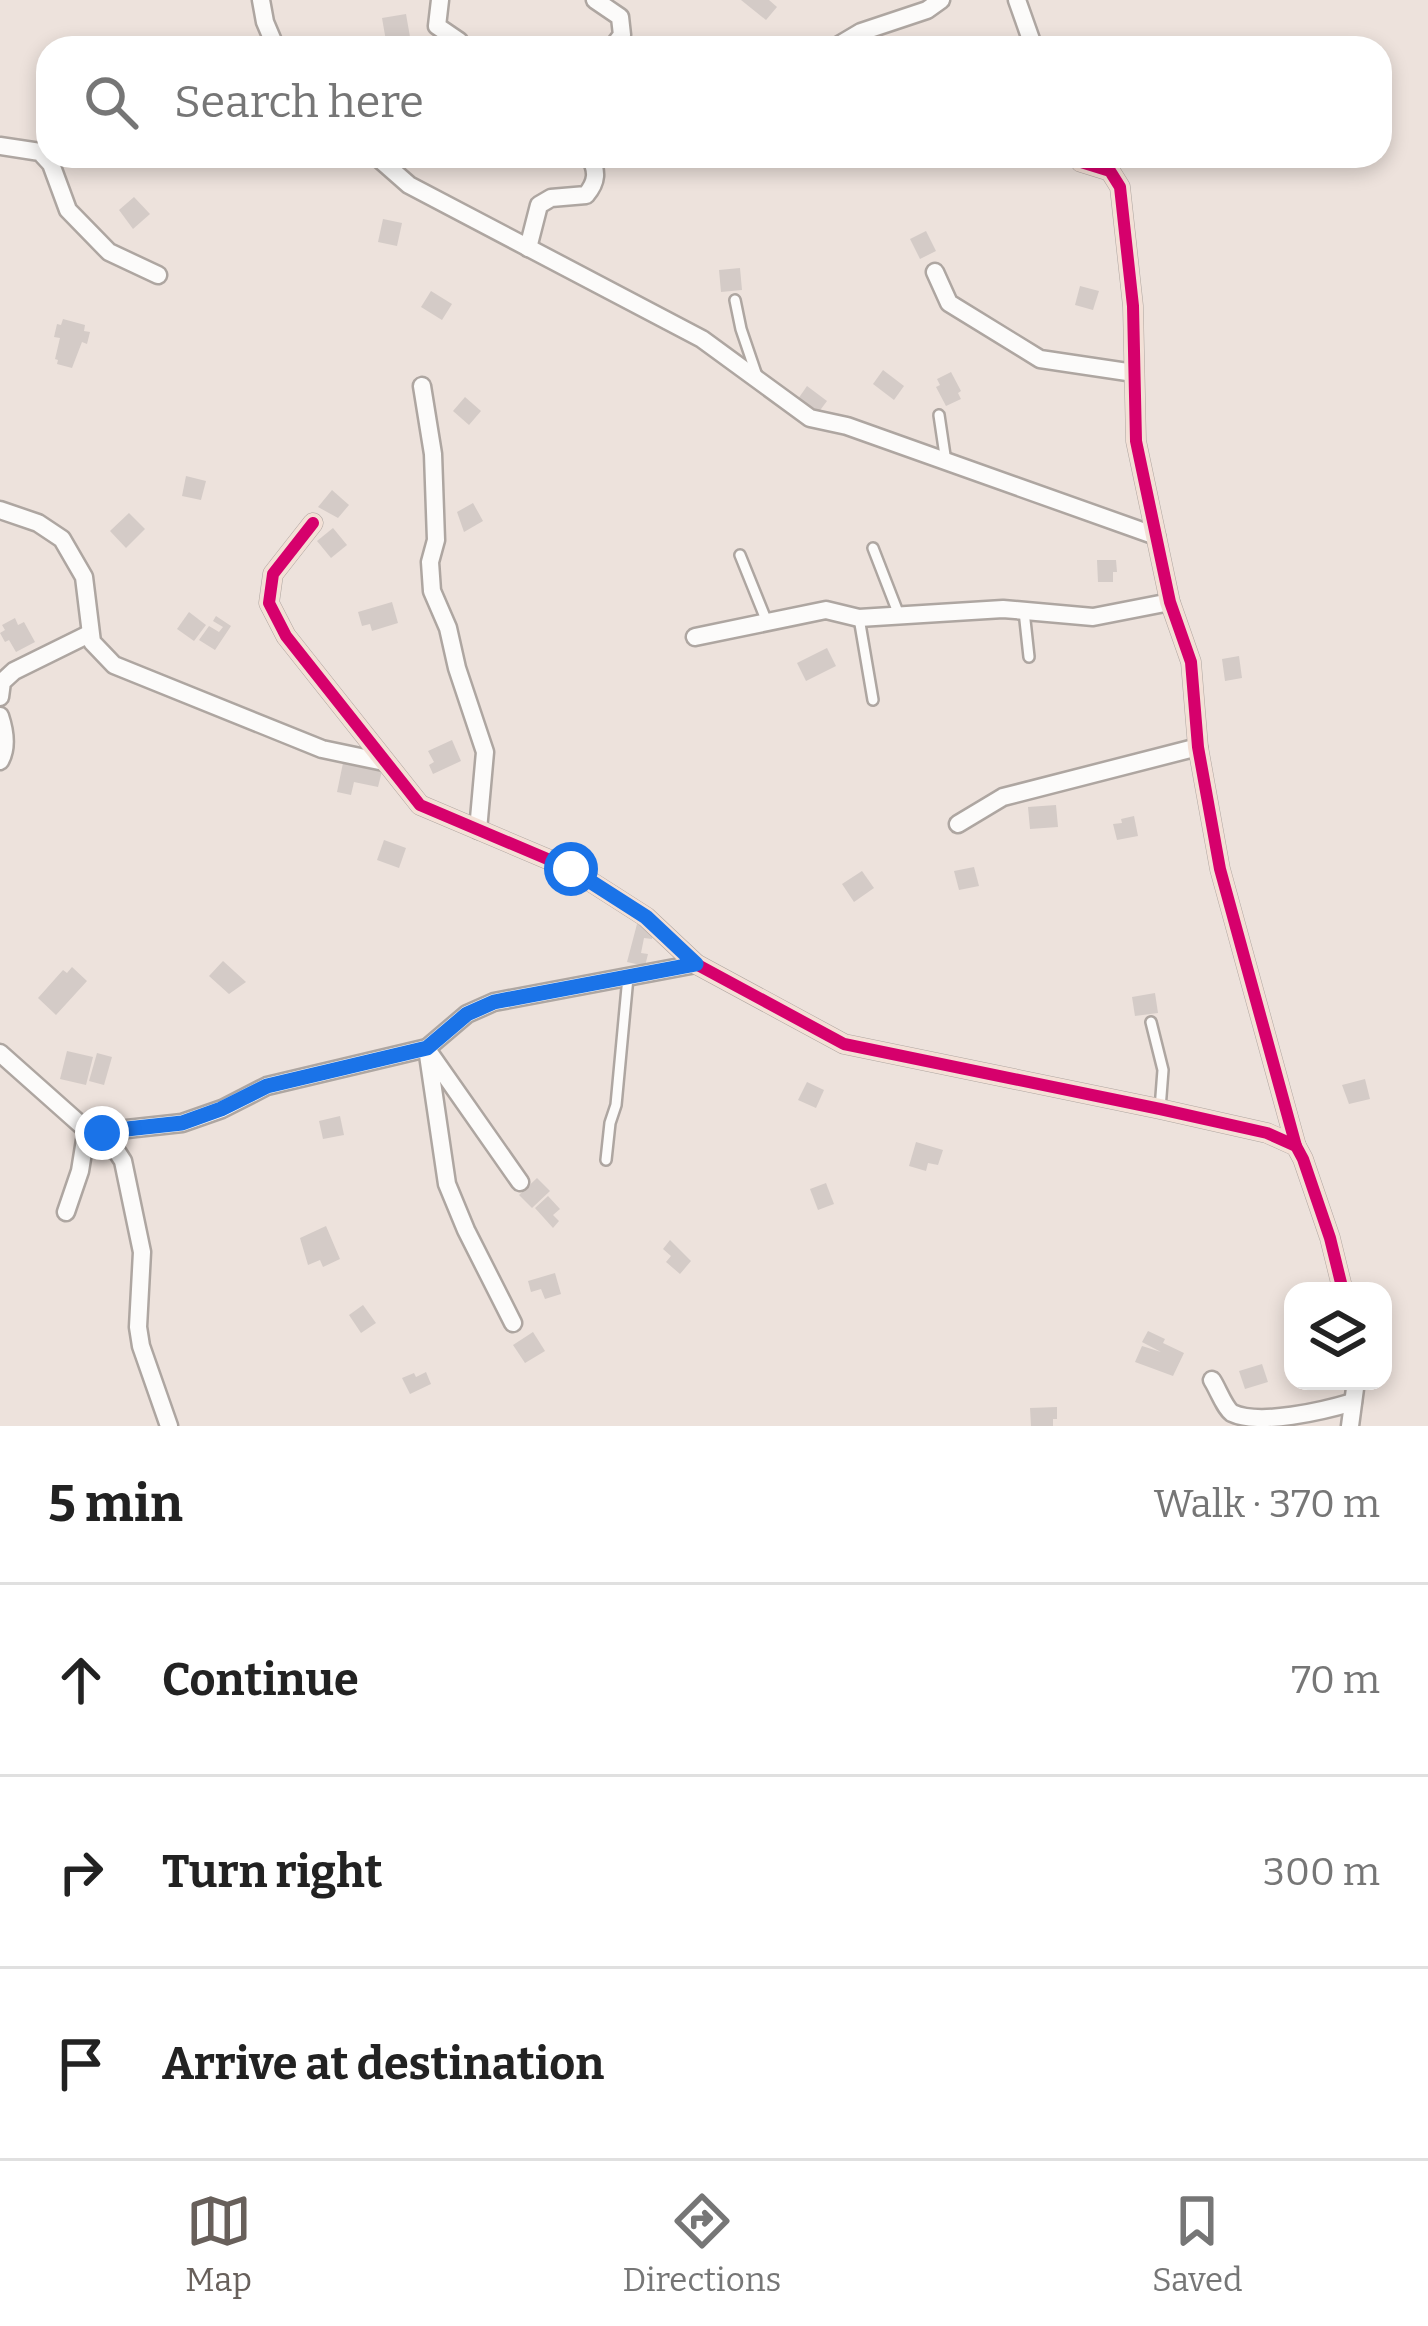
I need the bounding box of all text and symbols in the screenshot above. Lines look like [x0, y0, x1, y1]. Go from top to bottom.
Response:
search box [36, 36, 1392, 168]
icon: search [78, 69, 144, 135]
text: Search here [174, 75, 424, 129]
route start [544, 842, 598, 896]
route end [75, 1106, 129, 1160]
map controls [1284, 1282, 1392, 1390]
button: layers [1284, 1282, 1392, 1390]
text: 5 min [48, 1473, 183, 1535]
text: Walk · 370 m [1154, 1481, 1380, 1527]
icon: ahead [48, 1647, 114, 1713]
text: Continue [162, 1653, 359, 1707]
text: 70 m [1291, 1657, 1380, 1703]
icon: right [48, 1839, 114, 1905]
text: Turn right [162, 1845, 382, 1899]
text: 300 m [1263, 1849, 1380, 1895]
icon: arrive [48, 2031, 114, 2097]
text: Arrive at destination [162, 2037, 604, 2091]
tab: Map [185, 2188, 252, 2300]
tab: Directions [623, 2188, 781, 2300]
tab: Saved [1152, 2188, 1243, 2300]

